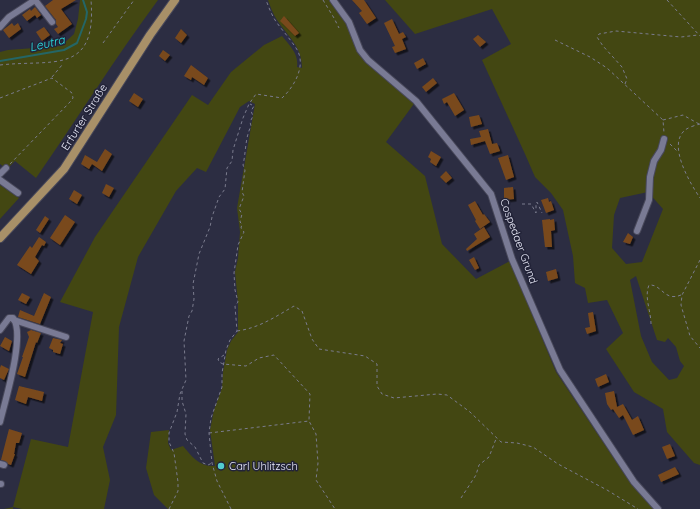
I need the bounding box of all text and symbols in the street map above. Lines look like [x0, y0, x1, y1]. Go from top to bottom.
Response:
water label: Leutra [28, 32, 67, 54]
street label: Erfurter Straße [58, 81, 110, 153]
street label: Cospedaer Grund [497, 196, 541, 286]
place label: Carl Uhlitzsch [229, 459, 298, 473]
marker: Carl Uhlitzsch [216, 461, 226, 471]

